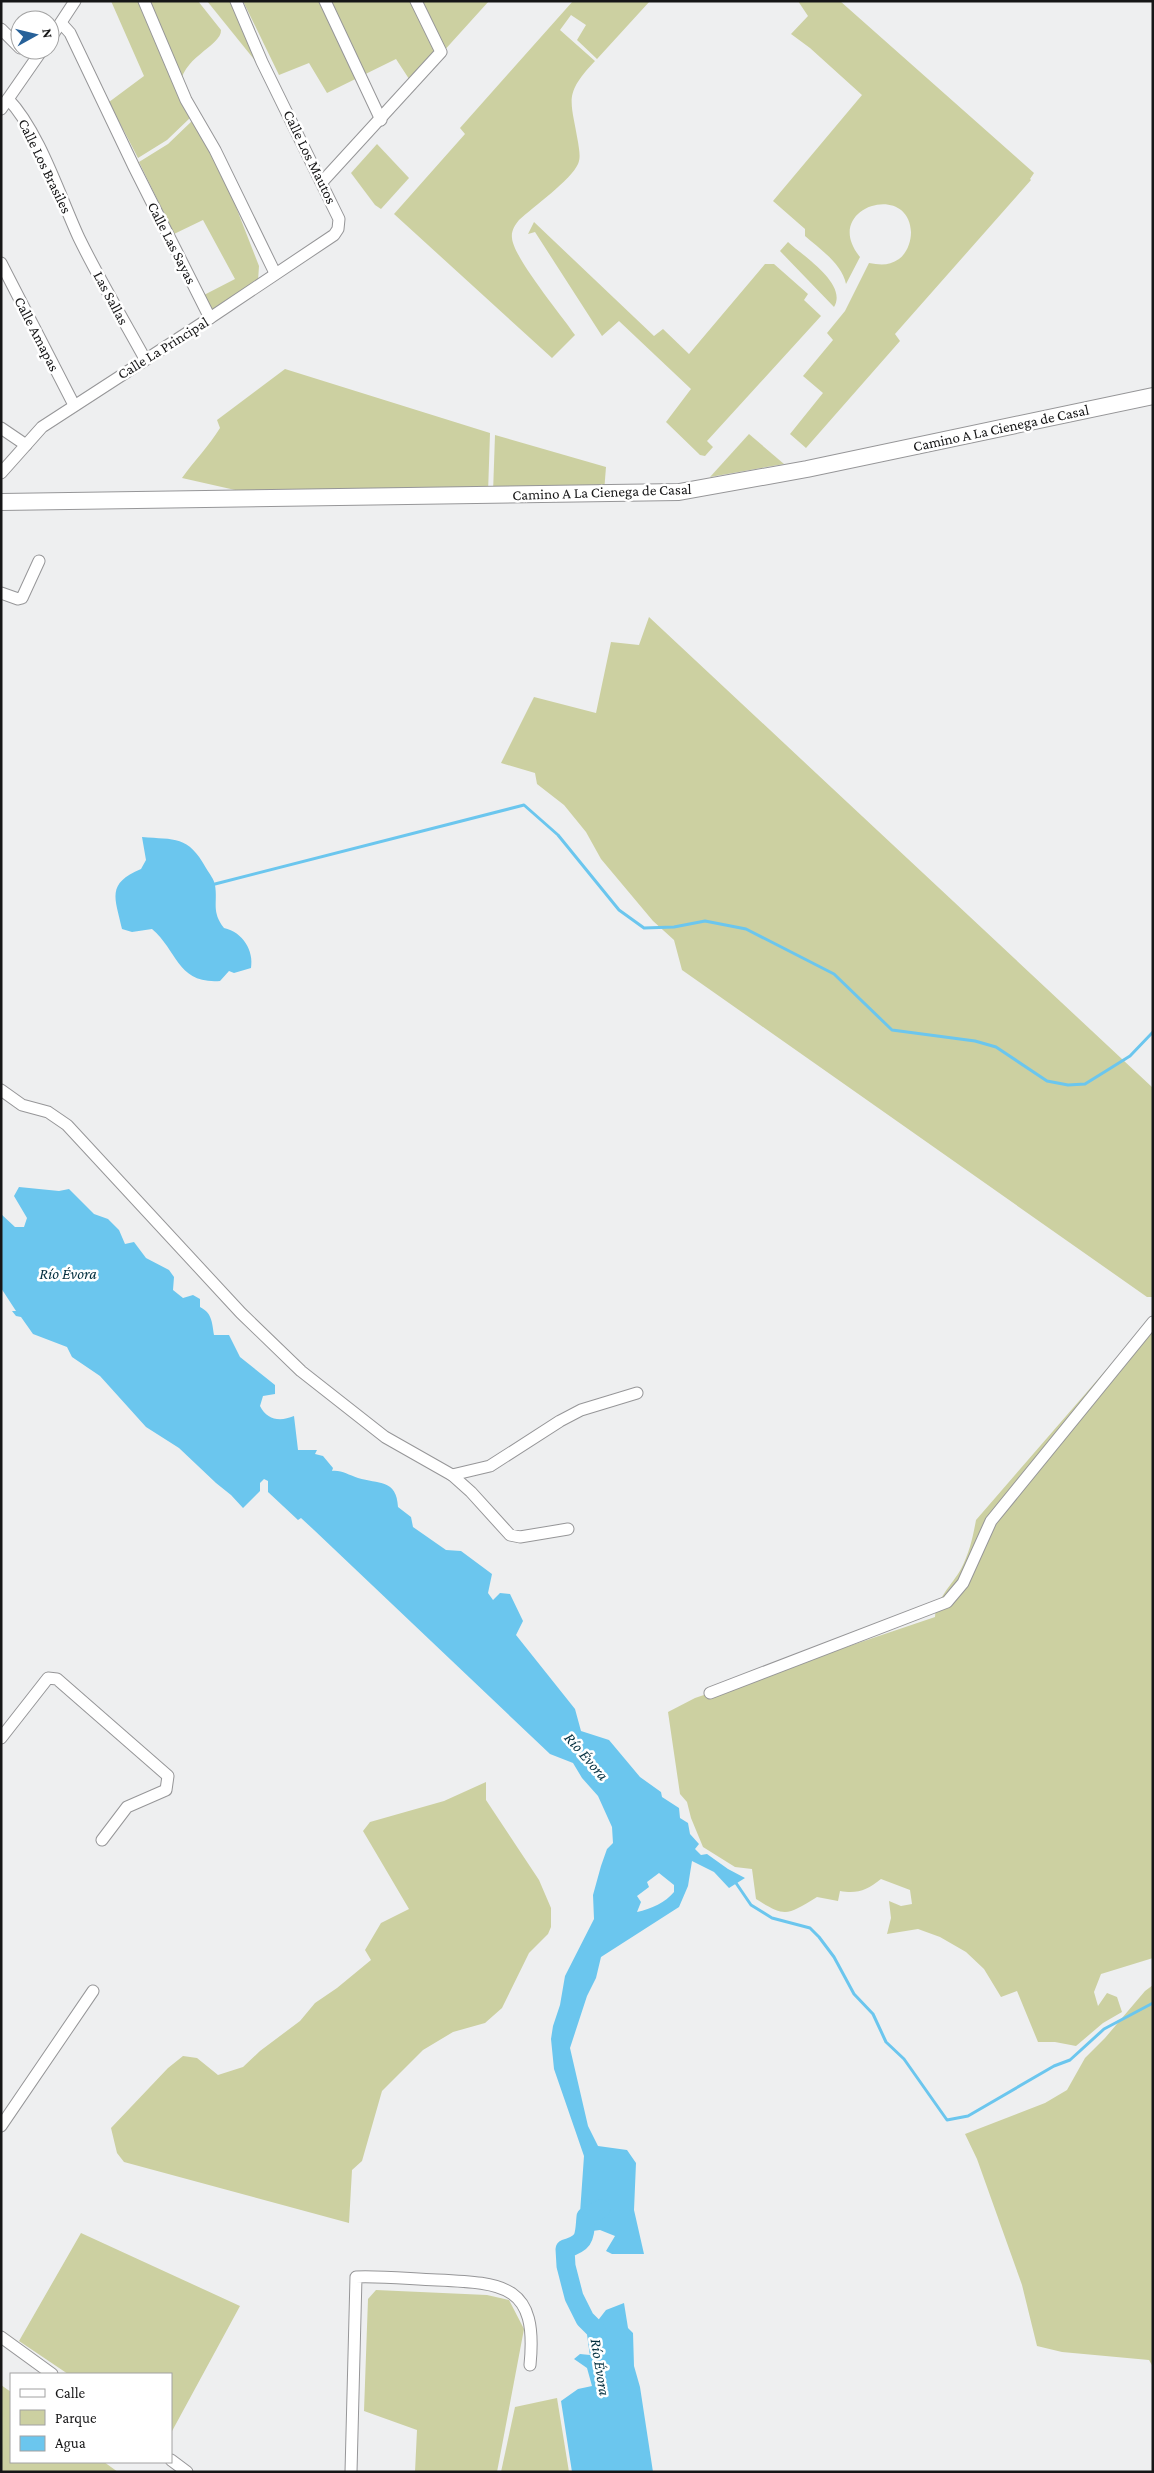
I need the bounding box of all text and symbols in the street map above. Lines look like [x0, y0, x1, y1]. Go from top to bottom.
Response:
north arrow [10, 10, 60, 60]
text: N [39, 27, 57, 39]
street label: Calle Los Mautos [280, 108, 340, 207]
street label: Calle Los Brasiles [15, 116, 75, 216]
street label: Calle Las Sayas [144, 199, 200, 287]
street label: Las Sallas [90, 269, 132, 327]
street label: Calle Amapas [11, 294, 63, 374]
street label: Calle La Principal [115, 314, 212, 383]
street label: Camino A La Cienega de Casal [912, 402, 1091, 455]
street label: Camino A La Cienega de Casal [512, 481, 692, 504]
water label: Río Évora [39, 1265, 97, 1282]
water label: Río Évora [561, 1729, 612, 1784]
water label: Río Évora [588, 2337, 613, 2397]
legend [10, 2373, 172, 2463]
text: Calle [55, 2385, 86, 2401]
text: Parque [55, 2410, 97, 2427]
text: Agua [55, 2435, 86, 2452]

